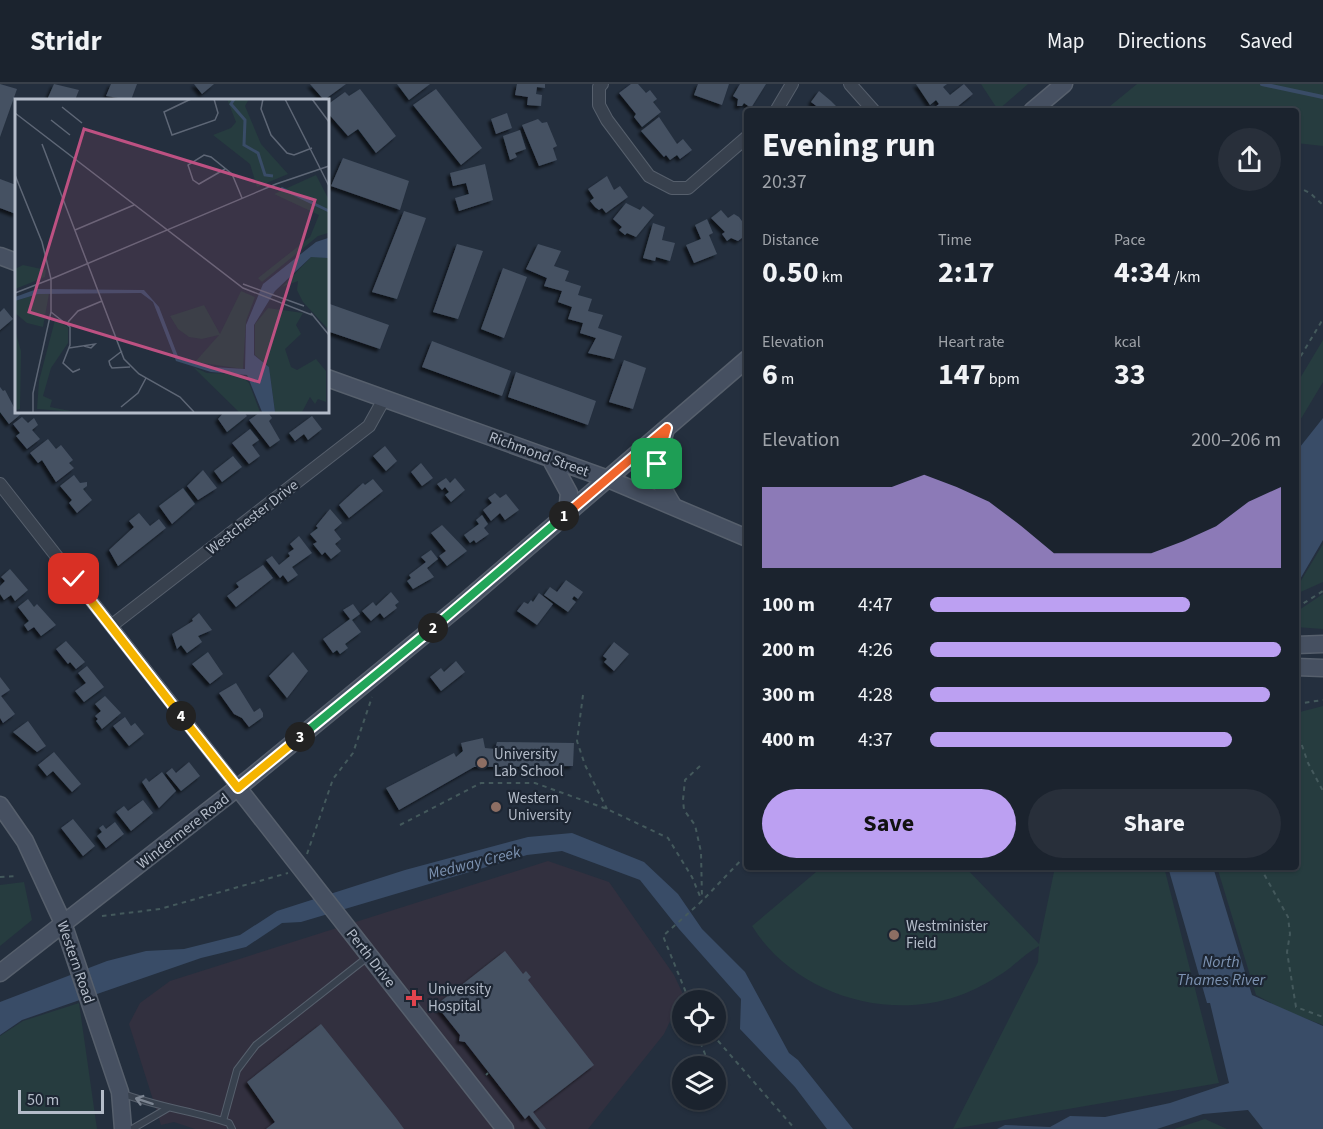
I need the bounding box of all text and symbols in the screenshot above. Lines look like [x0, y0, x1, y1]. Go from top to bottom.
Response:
text: Stridr [30, 21, 102, 61]
text: Map [1047, 26, 1085, 56]
text: Directions [1118, 26, 1206, 56]
text: Saved [1239, 26, 1293, 56]
inset map [15, 99, 328, 412]
text: Evening run [762, 122, 936, 169]
button: share [1218, 128, 1281, 191]
text: 20:37 [762, 168, 807, 196]
text: Distance [762, 229, 819, 251]
text: Time [938, 229, 972, 251]
text: Pace [1114, 229, 1145, 251]
text: 0.50 [762, 251, 819, 294]
text: 2:17 [938, 251, 995, 294]
text: 4:34 [1114, 251, 1171, 294]
text: km [819, 266, 843, 288]
text: /km [1171, 266, 1201, 288]
text: Elevation [762, 331, 824, 353]
text: Heart rate [938, 331, 1005, 353]
text: kcal [1114, 331, 1141, 353]
text: 6 [762, 353, 778, 396]
text: 147 [938, 353, 986, 396]
text: 33 [1114, 353, 1146, 396]
text: m [778, 368, 794, 390]
text: bpm [986, 368, 1020, 390]
text: Elevation [762, 426, 840, 454]
text: 200–206 m [1191, 426, 1281, 454]
street label: Richmond Street [486, 427, 592, 482]
pin [631, 438, 682, 489]
icon: arrive [640, 447, 673, 480]
street label: Westchester Drive [202, 475, 303, 560]
pin: 1 [549, 501, 579, 531]
text: 1 [560, 505, 568, 527]
pin [48, 553, 99, 604]
icon: check [57, 562, 90, 595]
text: 100 m [762, 591, 815, 619]
text: 4:47 [858, 591, 893, 619]
pin: 2 [418, 613, 448, 643]
text: 2 [429, 617, 437, 639]
text: 200 m [762, 636, 815, 664]
text: 4:26 [858, 636, 893, 664]
text: 300 m [762, 681, 815, 709]
text: 4:28 [858, 681, 893, 709]
pin: 4 [166, 701, 196, 731]
text: 4 [177, 705, 185, 727]
pin: 3 [285, 722, 315, 752]
text: 3 [296, 726, 304, 748]
text: 400 m [762, 726, 815, 754]
text: 4:37 [858, 726, 893, 754]
place label: University Lab School [494, 744, 563, 782]
marker: University Lab School [475, 756, 489, 770]
place label: Western University [508, 788, 571, 826]
street label: Windermere Road [133, 789, 234, 874]
button: Save [762, 789, 1016, 858]
button: Share [1028, 789, 1281, 858]
marker: Western University [489, 800, 503, 814]
water label: Medway Creek [426, 841, 523, 885]
place label: Westminister Field [906, 916, 989, 954]
street label: Western Road [52, 918, 99, 1006]
street label: Perth Drive [341, 924, 400, 992]
marker: Westminister Field [887, 928, 901, 942]
water label: North Thames River [1177, 951, 1267, 991]
place label: University Hospital [428, 979, 491, 1017]
marker: University Hospital [405, 989, 423, 1007]
map controls [672, 990, 726, 1110]
button: locate [672, 990, 726, 1044]
button: layers [672, 1056, 726, 1110]
scale bar [18, 1087, 104, 1114]
text: 50 m [27, 1089, 59, 1111]
one-way arrow [135, 1095, 154, 1106]

